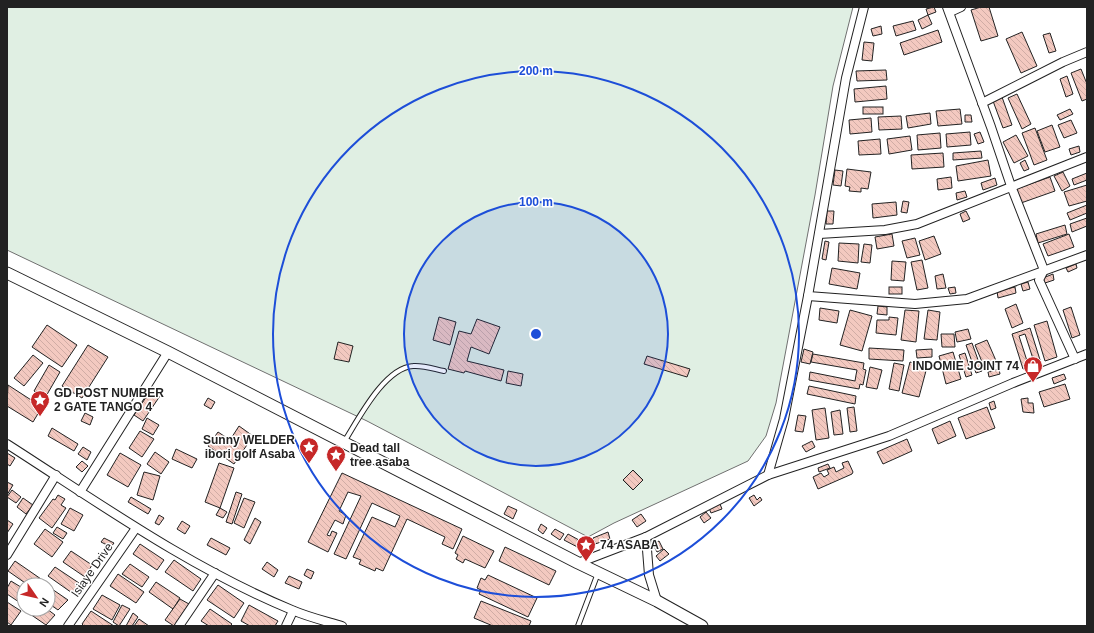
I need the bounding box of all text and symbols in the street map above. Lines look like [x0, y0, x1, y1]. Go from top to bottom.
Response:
text: 200 m [519, 64, 553, 78]
text: 100 m [519, 195, 553, 209]
centre of rings [529, 327, 543, 341]
shop icon: INDOMIE JOINT 74 [1022, 355, 1044, 383]
place label: INDOMIE JOINT 74 [912, 359, 1019, 373]
place label: GD POST NUMBER 2 GATE TANGO 4 [54, 386, 164, 414]
place icon: GD POST NUMBER 2 GATE TANGO 4 [29, 389, 51, 417]
place label: Sunny WELDER ibori golf Asaba [203, 433, 295, 461]
place icon: Sunny WELDER ibori golf Asaba [298, 436, 320, 464]
place label: Dead tall tree asaba [350, 441, 410, 469]
place icon: Dead tall tree asaba [325, 444, 347, 472]
place icon: 74 ASABA [575, 534, 597, 562]
place label: 74 ASABA [600, 538, 659, 552]
street label: Isiaye Drive [68, 540, 116, 600]
north arrow [16, 577, 56, 617]
text: N [37, 596, 51, 609]

